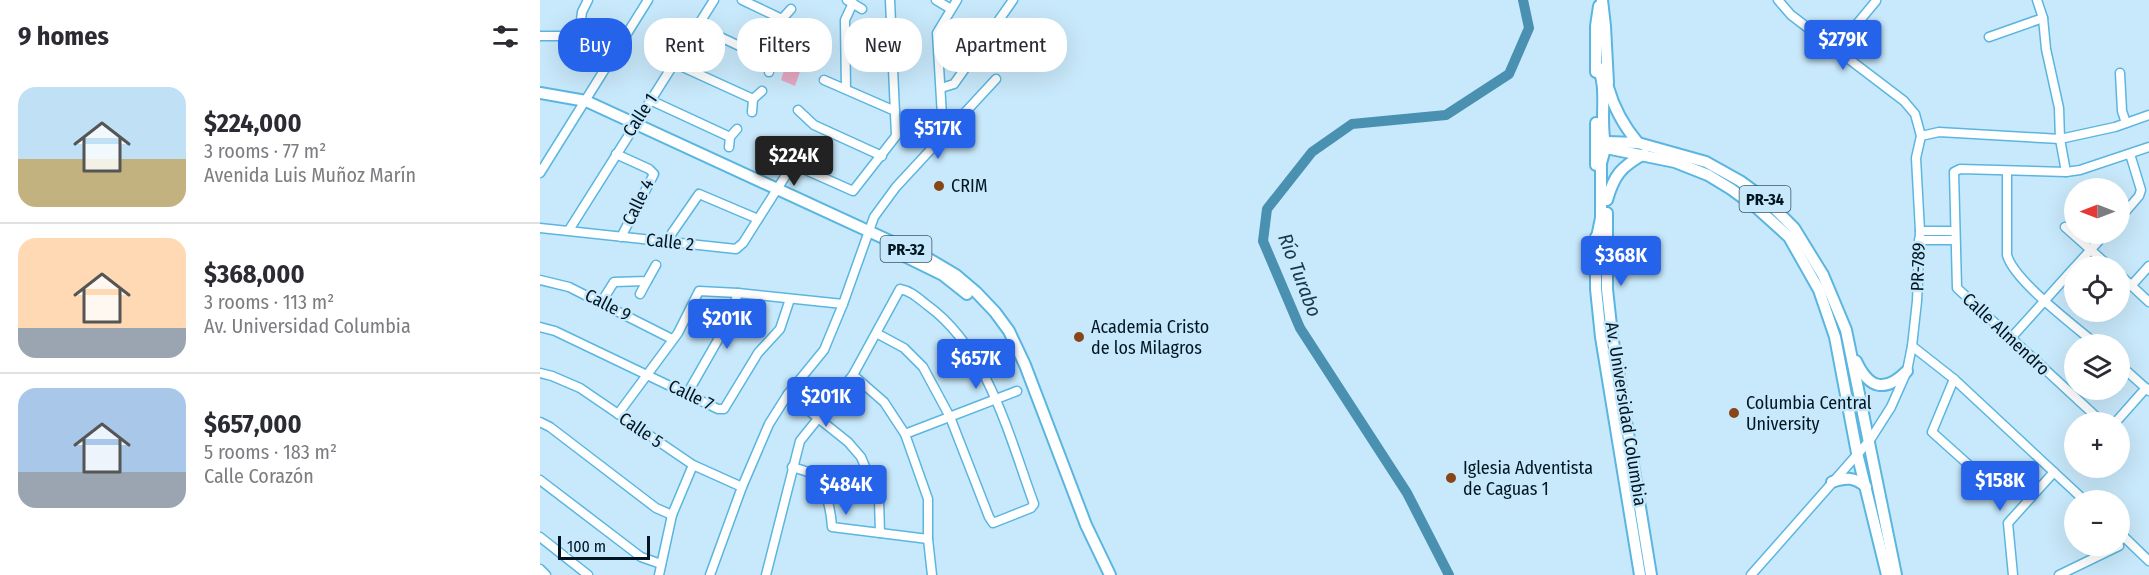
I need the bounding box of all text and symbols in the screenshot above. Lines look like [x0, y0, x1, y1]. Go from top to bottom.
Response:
chip: Buy [558, 18, 632, 72]
chip: Rent [644, 18, 725, 72]
chip: Filters [737, 18, 832, 72]
chip: New [844, 18, 922, 72]
chip: Apartment [934, 18, 1067, 72]
icon: filters [489, 20, 522, 53]
pin: $279K [1801, 20, 1885, 71]
text: 9 homes [18, 21, 109, 52]
text: $279K [1818, 27, 1868, 51]
street label: Calle 1 [618, 89, 662, 141]
text: $224,000 [204, 108, 302, 139]
pin: $517K [896, 109, 980, 160]
icon: home [66, 111, 138, 183]
text: $517K [914, 116, 962, 140]
pin: $224K [752, 136, 836, 187]
text: 3 rooms · 77 m² [204, 139, 326, 163]
text: $224K [769, 143, 819, 167]
text: Avenida Luis Muñoz Marín [204, 163, 416, 187]
street label: Calle 4 [617, 175, 659, 229]
place label: CRIM [951, 175, 987, 197]
north arrow [2064, 178, 2130, 244]
map controls [2064, 178, 2130, 556]
marker: CRIM [932, 179, 946, 193]
road number: PR-34 [1740, 186, 1790, 212]
street label: Calle 2 [645, 229, 695, 255]
water label: Río Turabo [1273, 230, 1327, 320]
road number: PR-32 [880, 236, 932, 262]
pin: $368K [1579, 236, 1663, 287]
street label: PR-789 [1906, 242, 1930, 292]
text: $368K [1595, 243, 1647, 267]
button: locate [2064, 256, 2130, 322]
text: $368,000 [204, 259, 305, 290]
icon: home [66, 262, 138, 334]
street label: Calle 9 [581, 284, 635, 326]
street label: Calle Almendro [1958, 288, 2054, 380]
text: 3 rooms · 113 m² [204, 290, 334, 314]
pin: $201K [685, 299, 769, 350]
text: $201K [702, 306, 752, 330]
text: Av. Universidad Columbia [204, 314, 411, 338]
place label: Academia Cristo de los Milagros [1091, 316, 1209, 359]
street label: Av. Universidad Columbia [1601, 320, 1651, 508]
marker: Academia Cristo de los Milagros [1072, 330, 1086, 344]
button: layers [2064, 334, 2130, 400]
pin: $657K [934, 339, 1018, 390]
text: $657K [951, 346, 1001, 370]
street label: Calle 7 [665, 375, 717, 415]
pin: $201K [784, 377, 868, 428]
text: $201K [801, 384, 851, 408]
place label: Columbia Central University [1746, 392, 1872, 435]
marker: Columbia Central University [1727, 406, 1741, 420]
street label: Calle 5 [615, 407, 667, 453]
text: $657,000 [204, 409, 302, 440]
icon: home [66, 412, 138, 484]
button: + [2064, 412, 2130, 478]
text: 5 rooms · 183 m² [204, 440, 337, 464]
place label: Iglesia Adventista de Caguas 1 [1463, 457, 1593, 500]
pin: $158K [1958, 461, 2042, 512]
text: Calle Corazón [204, 464, 314, 488]
pin: $484K [804, 465, 888, 516]
text: $158K [1975, 468, 2025, 492]
marker: Iglesia Adventista de Caguas 1 [1444, 471, 1458, 485]
text: $484K [820, 472, 872, 496]
button: − [2064, 490, 2130, 556]
scale bar [558, 533, 650, 560]
text: 100 m [567, 537, 606, 556]

